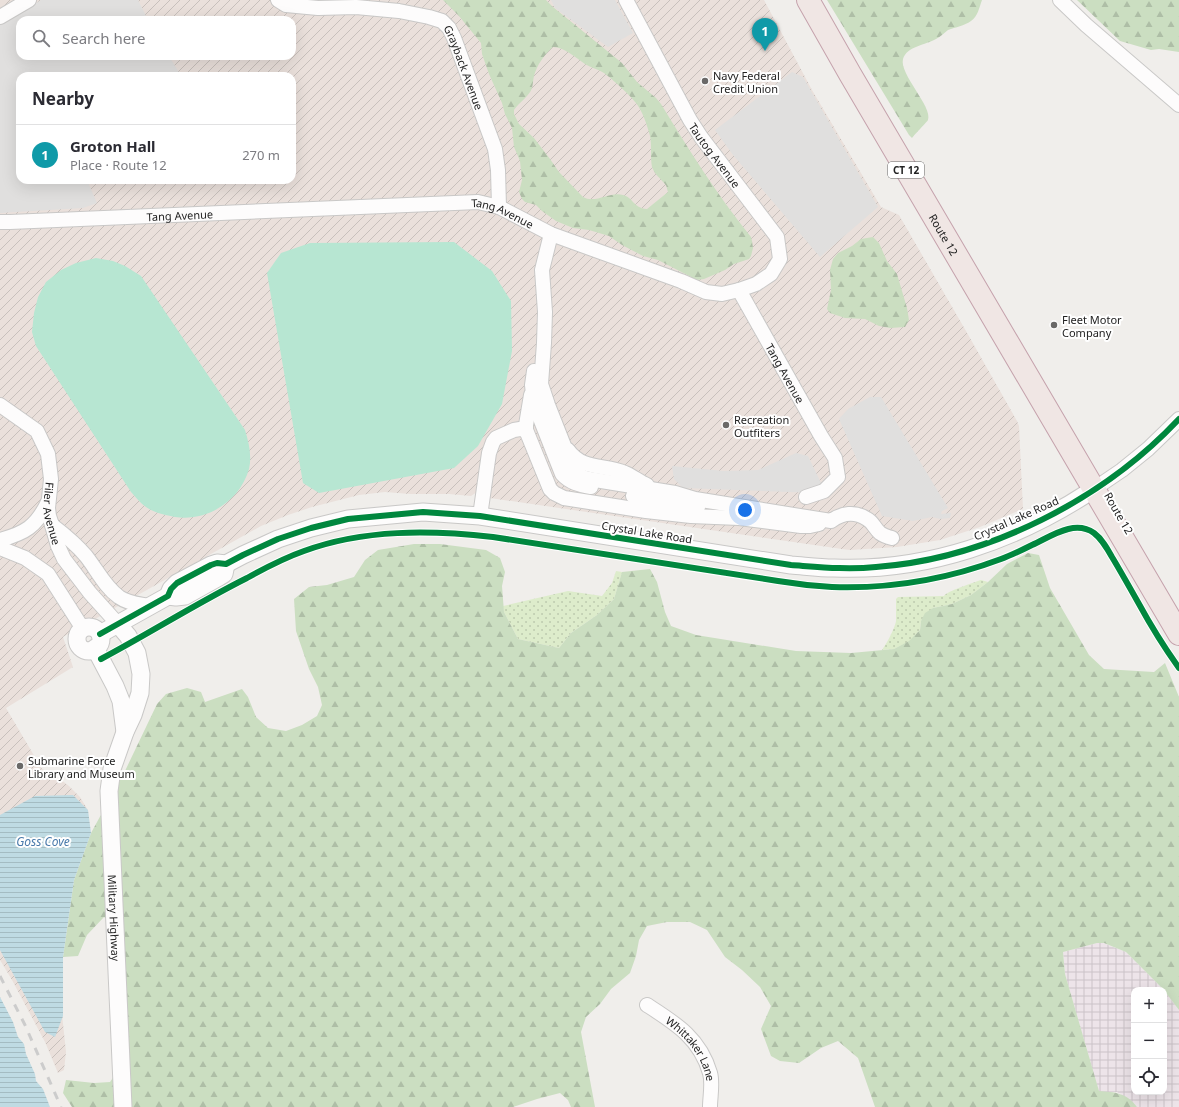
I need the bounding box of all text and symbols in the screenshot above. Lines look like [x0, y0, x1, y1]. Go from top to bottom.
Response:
search box [16, 16, 296, 60]
pin: 1 [752, 18, 778, 51]
street label: Grayback Avenue [441, 22, 487, 112]
icon: search [30, 27, 52, 49]
text: Search here [62, 28, 145, 48]
place label: Navy Federal Credit Union [713, 68, 780, 96]
marker: Navy Federal Credit Union [700, 76, 710, 86]
text: Nearby [32, 87, 94, 110]
street label: Tautog Avenue [686, 120, 744, 190]
text: Groton Hall [70, 136, 156, 156]
text: 1 [41, 146, 49, 164]
text: 270 m [242, 146, 280, 164]
text: Place · Route 12 [70, 156, 167, 174]
road number: CT 12 [888, 162, 924, 178]
street label: Tang Avenue [471, 194, 536, 231]
street label: Tang Avenue [146, 206, 213, 224]
street label: Route 12 [926, 211, 962, 258]
place label: Fleet Motor Company [1062, 312, 1122, 340]
marker: Fleet Motor Company [1049, 320, 1059, 330]
street label: Tang Avenue [763, 340, 808, 406]
place label: Recreation Outfiters [734, 412, 789, 440]
marker: Recreation Outfiters [721, 420, 731, 430]
street label: Filer Avenue [40, 481, 65, 547]
street label: Route 12 [1101, 489, 1137, 537]
street label: Crystal Lake Road [971, 493, 1061, 543]
your location [735, 500, 755, 520]
street label: Crystal Lake Road [601, 517, 693, 547]
place label: Submarine Force Library and Museum [28, 753, 135, 781]
marker: Submarine Force Library and Museum [15, 761, 25, 771]
water label: Goss Cove [16, 833, 70, 850]
street label: Military Highway [105, 874, 124, 962]
map controls [1131, 987, 1167, 1095]
button: + [1131, 987, 1167, 1023]
street label: Whittaker Lane [663, 1013, 719, 1082]
button: − [1131, 1023, 1167, 1059]
button: locate [1131, 1059, 1167, 1095]

